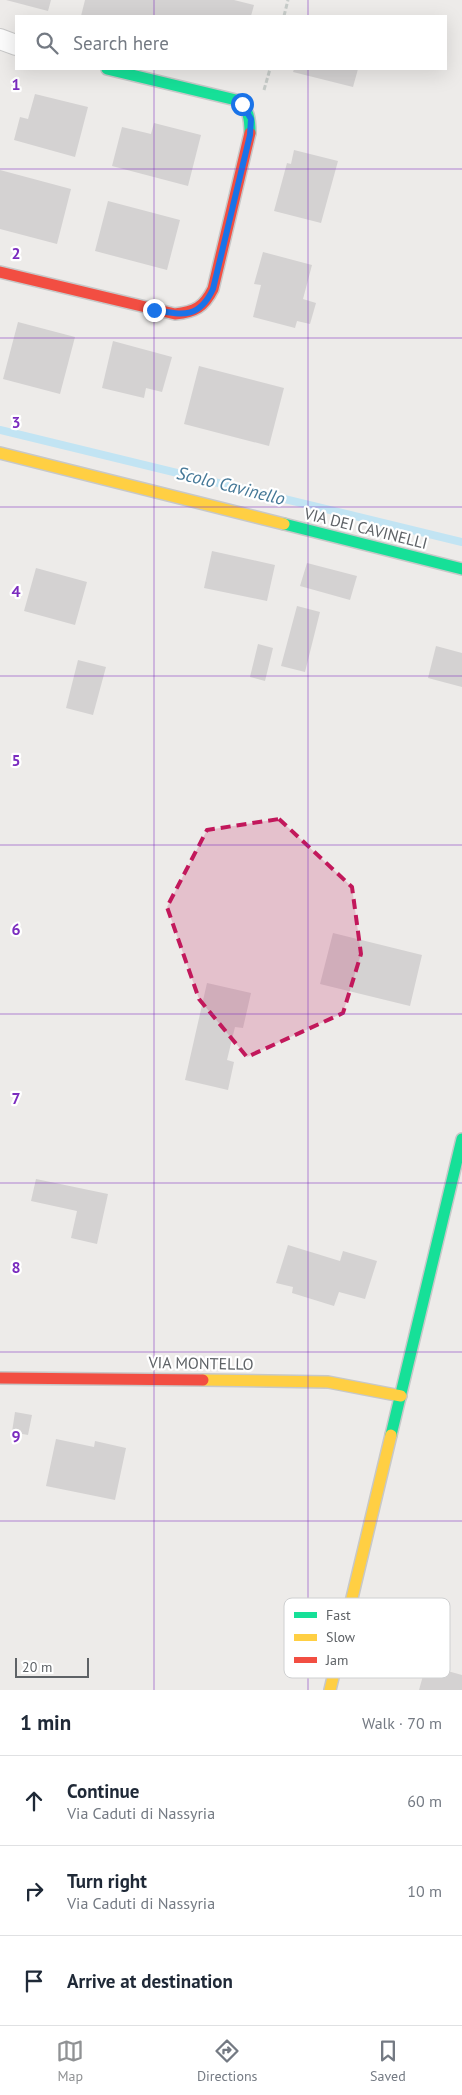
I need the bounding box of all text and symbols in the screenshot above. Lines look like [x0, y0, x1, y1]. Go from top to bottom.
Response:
search box [15, 15, 447, 70]
icon: search [33, 29, 61, 57]
text: Search here [73, 31, 169, 55]
text: 1 [11, 74, 21, 94]
route start [231, 93, 254, 116]
text: 2 [11, 243, 21, 263]
route end [143, 299, 166, 322]
text: 3 [11, 412, 21, 432]
water label: Scolo Cavinello [175, 461, 288, 510]
street label: VIA DEI CAVINELLI [301, 503, 430, 553]
text: 4 [11, 581, 21, 601]
text: 5 [11, 750, 21, 770]
text: 6 [11, 919, 21, 939]
text: 7 [11, 1088, 21, 1108]
text: 8 [11, 1257, 21, 1277]
street label: VIA MONTELLO [147, 1352, 254, 1374]
text: 9 [11, 1426, 21, 1446]
legend [284, 1598, 450, 1678]
text: Fast [326, 1606, 351, 1624]
text: Slow [326, 1628, 356, 1646]
text: Jam [325, 1651, 348, 1669]
scale bar [15, 1655, 89, 1678]
text: 20 m [22, 1658, 52, 1676]
text: 1 min [20, 1709, 71, 1736]
text: Walk · 70 m [362, 1713, 442, 1733]
text: Continue [67, 1779, 139, 1803]
icon: ahead [20, 1787, 48, 1815]
text: 60 m [407, 1791, 442, 1811]
text: Via Caduti di Nassyria [67, 1803, 215, 1823]
text: Turn right [67, 1869, 147, 1893]
icon: right [20, 1877, 48, 1905]
text: 10 m [407, 1881, 442, 1901]
text: Via Caduti di Nassyria [67, 1893, 215, 1913]
icon: arrive [20, 1967, 48, 1995]
text: Arrive at destination [67, 1969, 233, 1993]
tab: Map [56, 2037, 84, 2085]
tab: Directions [197, 2037, 257, 2085]
tab: Saved [370, 2037, 406, 2085]

